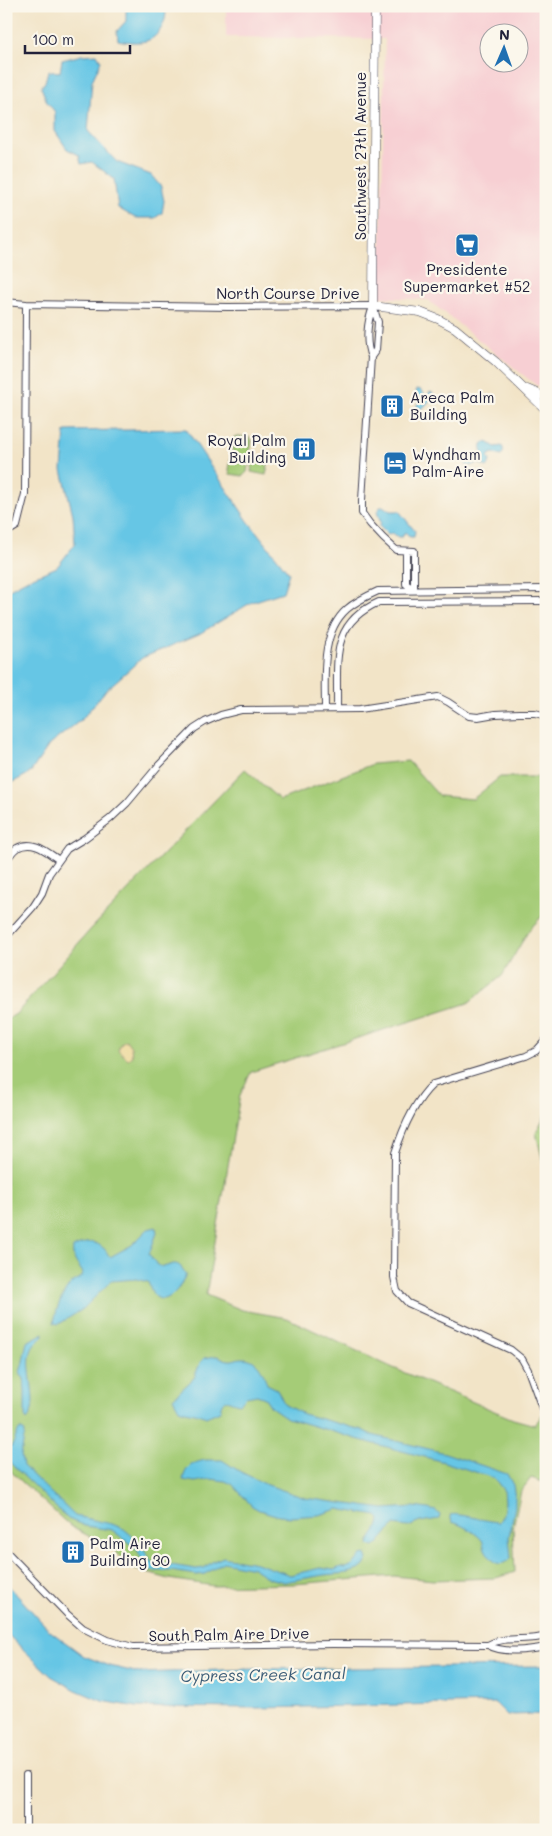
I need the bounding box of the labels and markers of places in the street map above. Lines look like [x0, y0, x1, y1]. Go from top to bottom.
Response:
supermarket icon: Presidente Supermarket #52 [454, 232, 480, 258]
place label: Presidente Supermarket #52 [404, 259, 530, 296]
place label: Areca Palm Building [410, 387, 494, 424]
building icon: Areca Palm Building [379, 393, 405, 419]
place label: Royal Palm Building [208, 430, 286, 467]
building icon: Royal Palm Building [291, 436, 317, 462]
place label: Wyndham Palm-Aire [412, 444, 484, 481]
hotel icon: Wyndham Palm-Aire [382, 450, 408, 476]
place label: Palm Aire Building 30 [90, 1533, 170, 1570]
building icon: Palm Aire Building 30 [60, 1539, 86, 1565]

